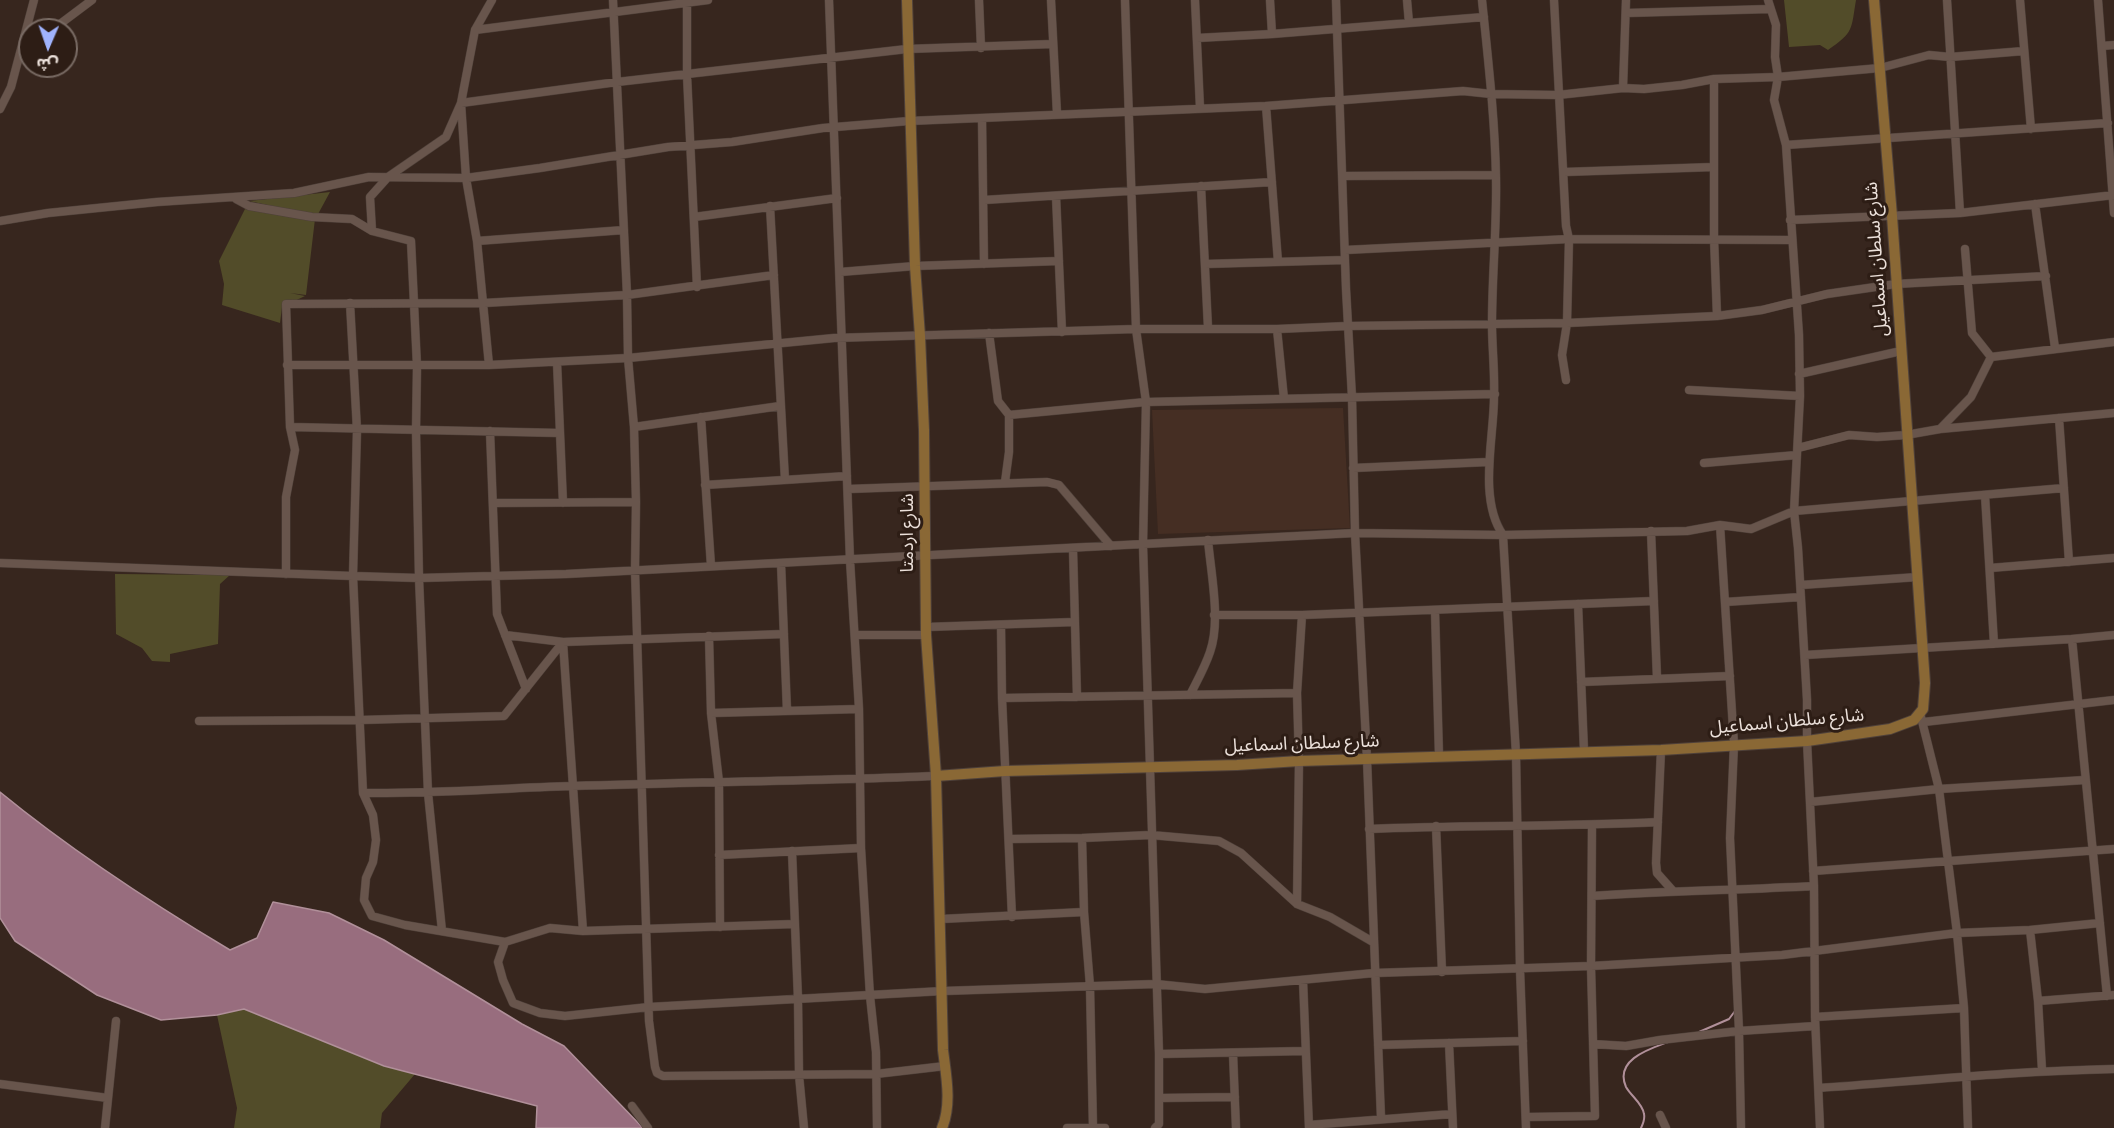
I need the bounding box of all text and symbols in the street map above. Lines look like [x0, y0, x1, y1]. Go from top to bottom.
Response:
north arrow [18, 18, 78, 78]
text: ش [36, 53, 59, 75]
street label: شارع سلطان اسماعيل [1862, 181, 1894, 337]
street label: شارع اردمتا [898, 493, 920, 573]
street label: شارع سلطان اسماعيل [1709, 705, 1865, 741]
street label: شارع سلطان اسماعيل [1224, 732, 1380, 758]

